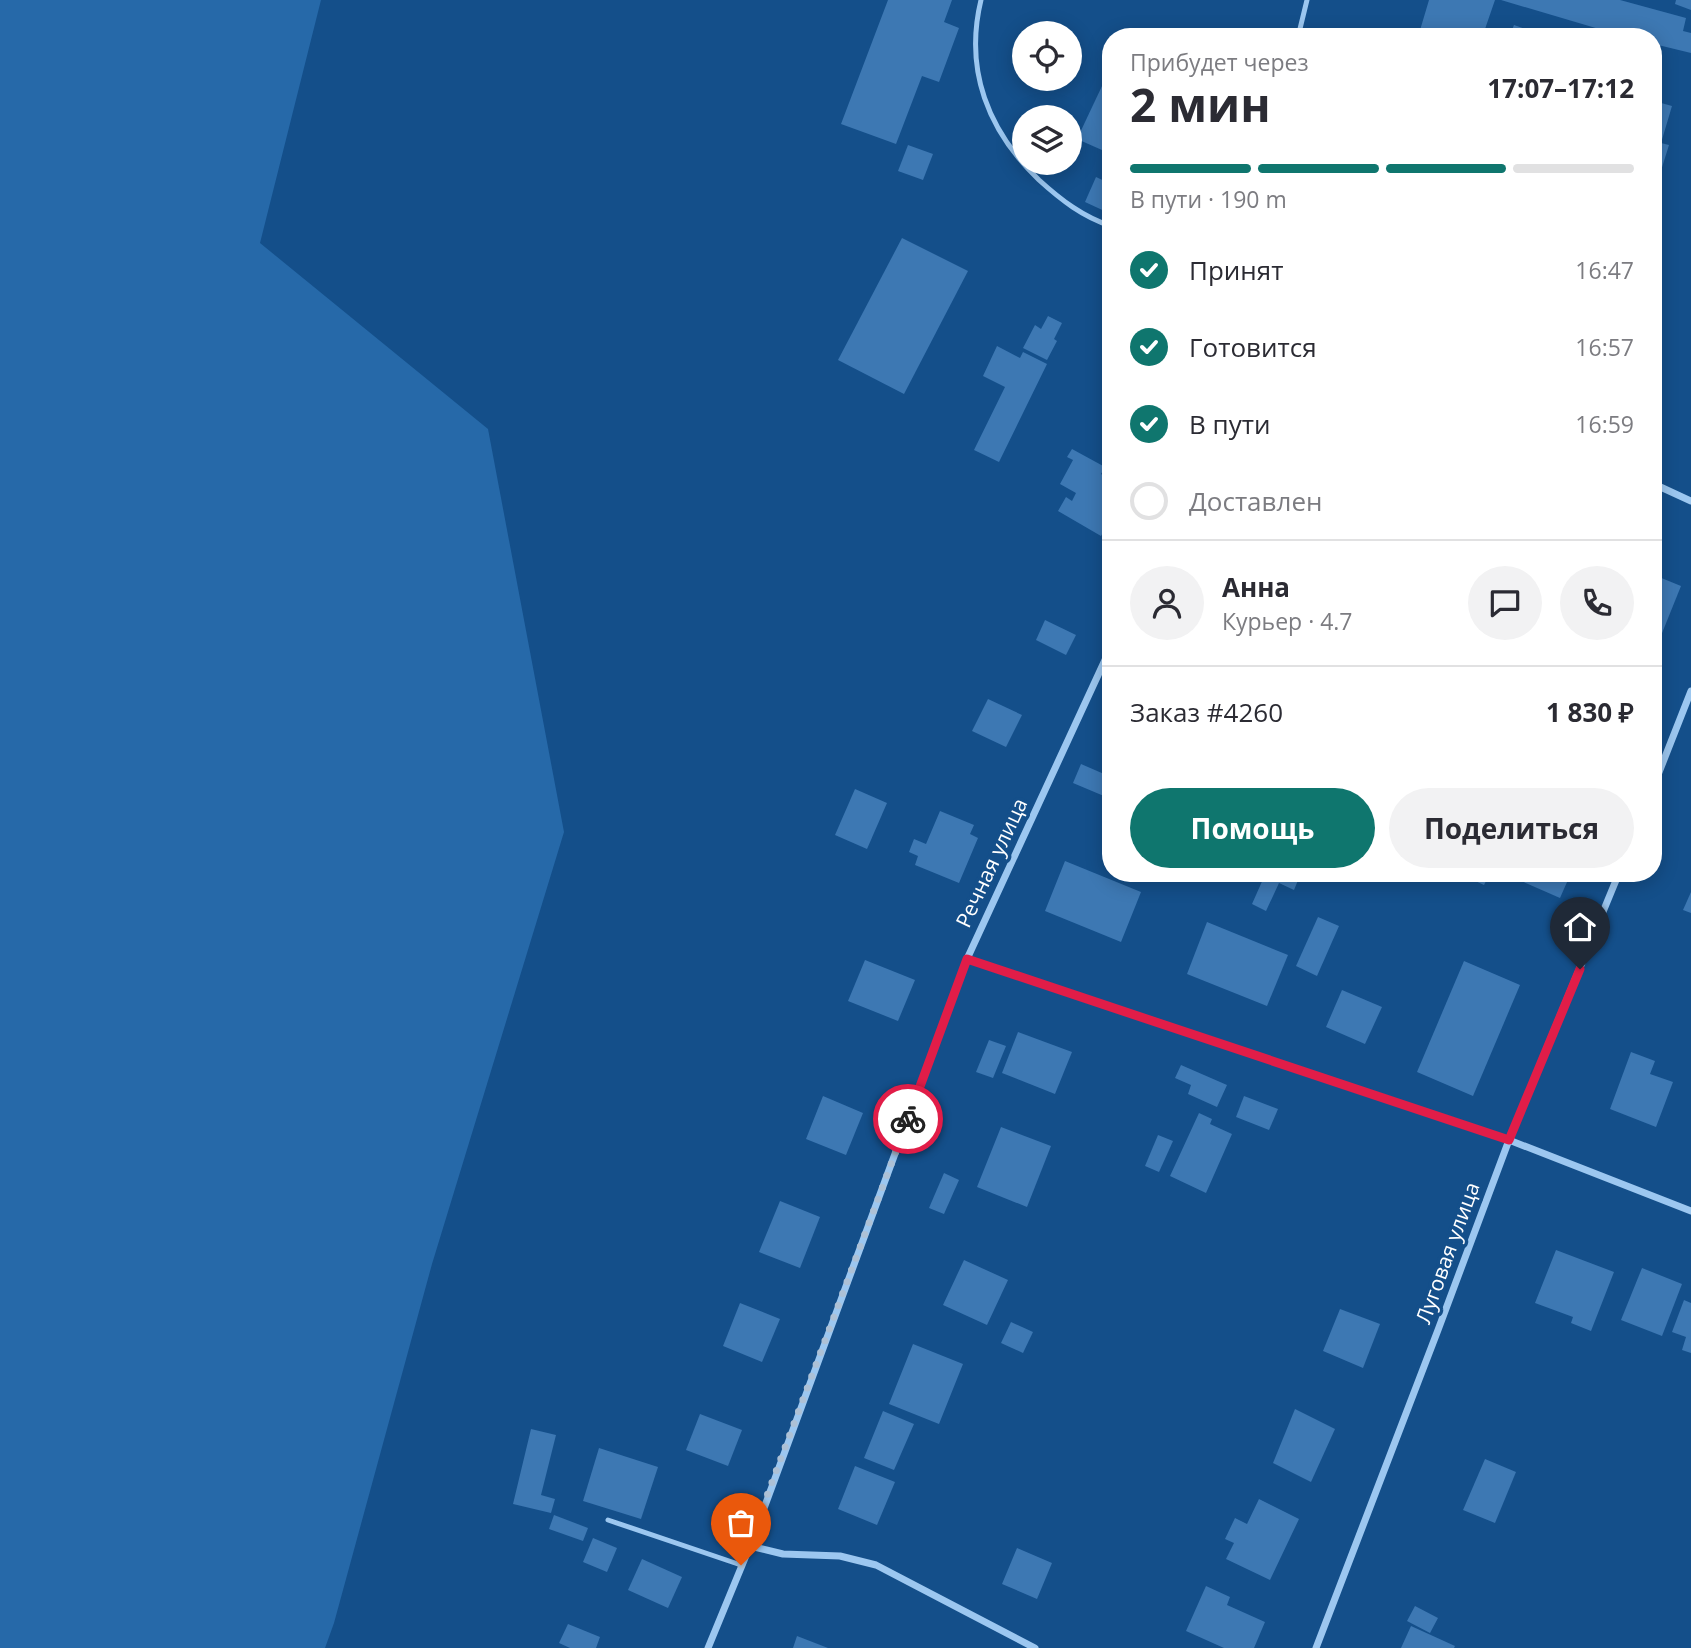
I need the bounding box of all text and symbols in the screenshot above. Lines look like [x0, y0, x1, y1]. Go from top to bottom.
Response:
map controls [1012, 21, 1082, 175]
button: locate [1012, 21, 1082, 91]
text: Прибудет через [1130, 46, 1309, 78]
text: 17:07–17:12 [1487, 70, 1634, 106]
text: 2 мин [1130, 73, 1271, 135]
button: layers [1012, 105, 1082, 175]
text: В пути · 190 m [1130, 183, 1287, 215]
icon: check [1130, 251, 1168, 289]
text: Принят [1189, 252, 1283, 288]
text: 16:47 [1575, 254, 1634, 286]
icon: check [1130, 328, 1168, 366]
text: Готовится [1189, 329, 1317, 365]
text: 16:57 [1575, 331, 1634, 363]
icon: check [1130, 405, 1168, 443]
text: В пути [1189, 406, 1270, 442]
text: 16:59 [1575, 408, 1634, 440]
text: Доставлен [1189, 483, 1322, 519]
button: person [1130, 566, 1204, 640]
button: chat [1468, 566, 1542, 640]
button: phone [1560, 566, 1634, 640]
text: Анна [1222, 569, 1290, 605]
text: Курьер · 4.7 [1222, 605, 1353, 637]
text: Заказ #4260 [1130, 694, 1283, 730]
text: 1 830 ₽ [1546, 694, 1634, 730]
button: Помощь [1130, 788, 1375, 868]
button: Поделиться [1389, 788, 1634, 868]
street label: Речная улица [949, 793, 1033, 932]
pin [1550, 897, 1610, 969]
icon: home [1561, 908, 1599, 946]
courier [873, 1084, 943, 1154]
icon: bike [889, 1100, 927, 1138]
street label: Луговая улица [1409, 1178, 1486, 1327]
pin [711, 1493, 771, 1565]
icon: bag [722, 1504, 760, 1542]

